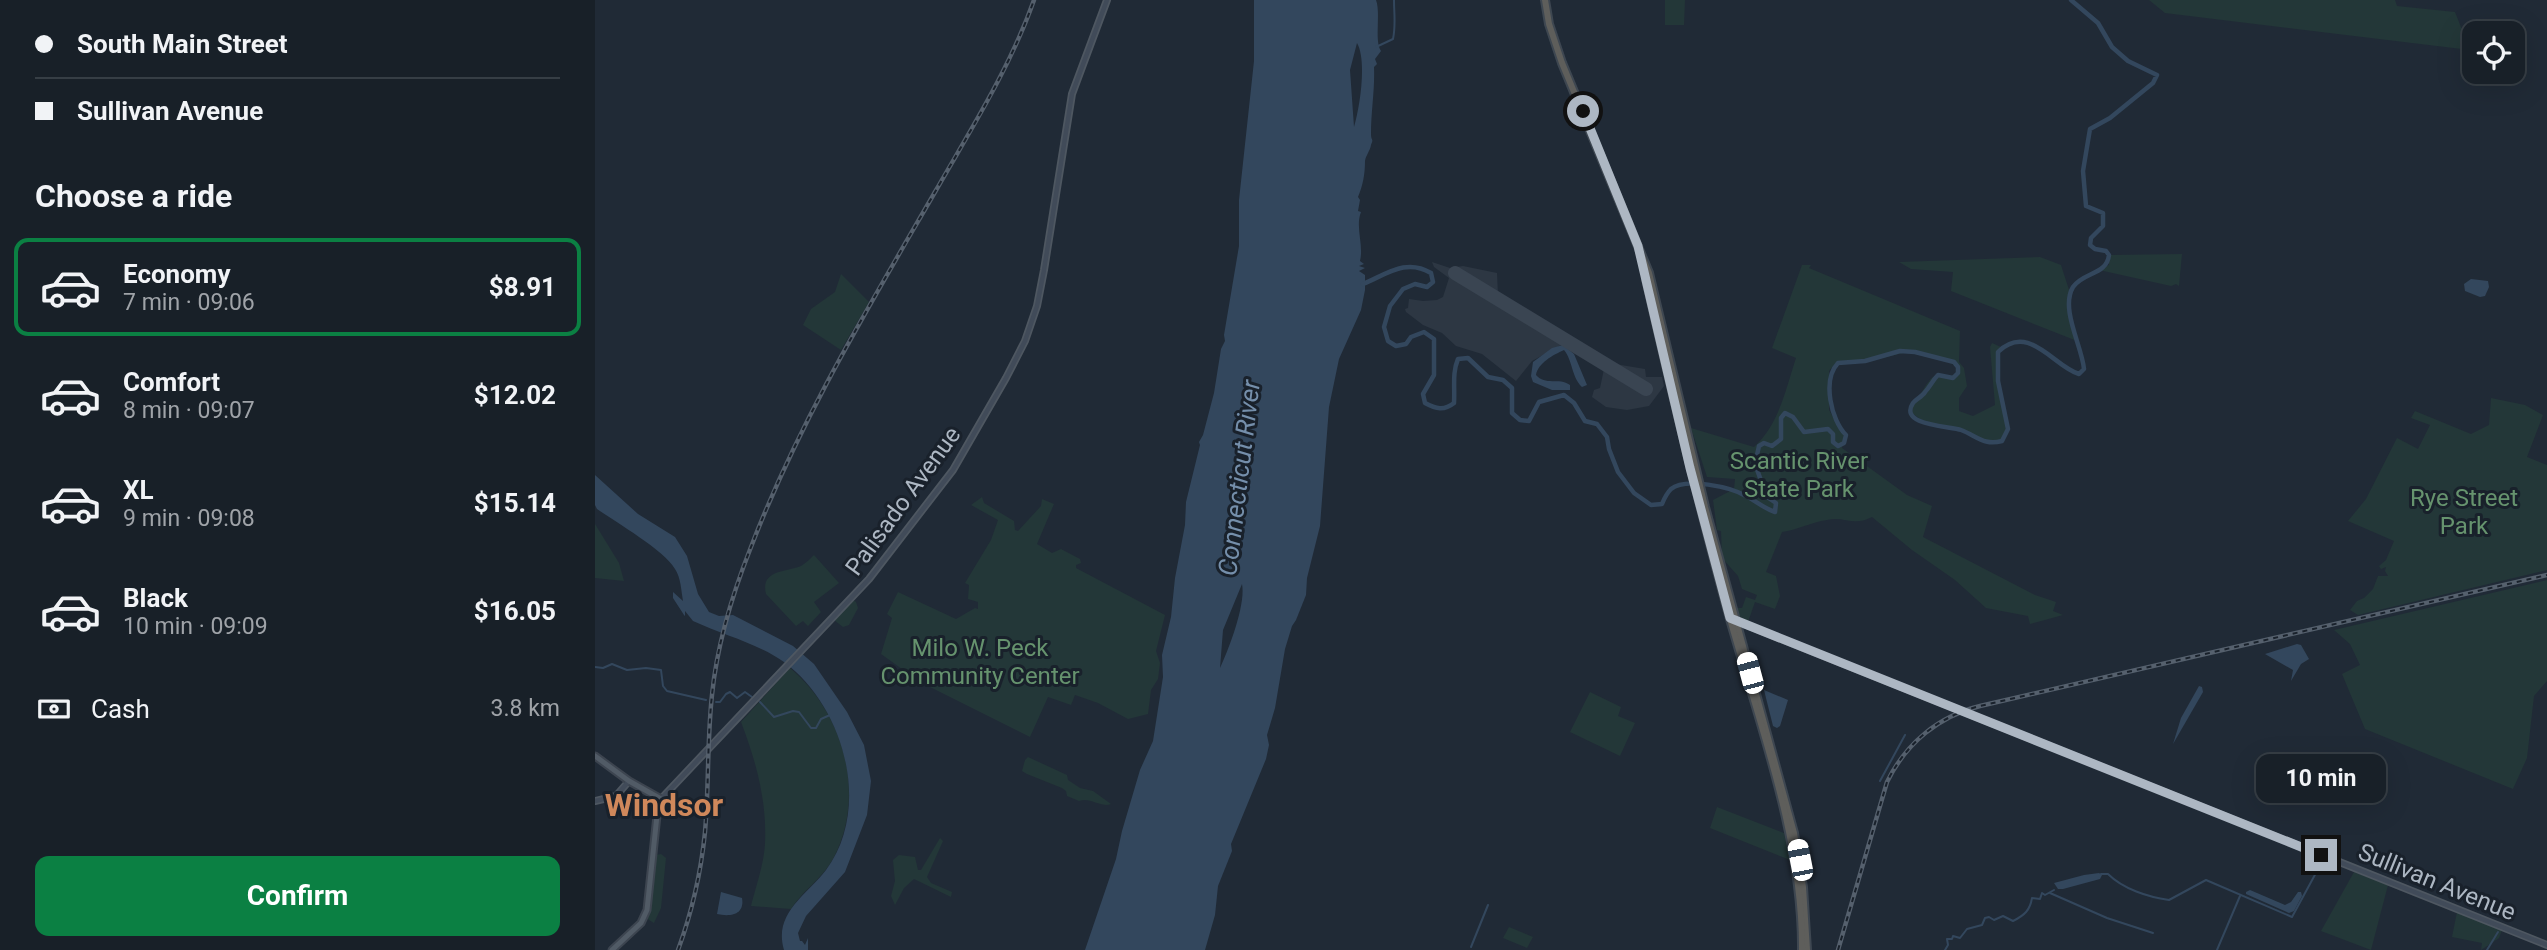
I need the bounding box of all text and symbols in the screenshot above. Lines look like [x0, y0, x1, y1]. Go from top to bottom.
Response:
map controls [2462, 21, 2525, 84]
button: locate [2462, 21, 2525, 84]
text: South Main Street [77, 29, 288, 59]
route start [1567, 95, 1599, 127]
text: Sullivan Avenue [77, 96, 263, 126]
text: Choose a ride [35, 177, 232, 215]
icon: car [39, 256, 102, 319]
text: Economy [123, 259, 230, 289]
text: $8.91 [489, 272, 556, 302]
text: 7 min · 09:06 [123, 289, 255, 316]
icon: car [39, 364, 102, 427]
text: Comfort [123, 367, 220, 397]
water label: Connecticut River [1212, 377, 1266, 578]
text: $12.02 [474, 380, 556, 410]
text: 8 min · 09:07 [123, 397, 255, 424]
street label: Palisado Avenue [840, 421, 966, 581]
park label: Scantic River State Park [1730, 447, 1868, 503]
icon: car [39, 472, 102, 535]
text: XL [123, 475, 154, 505]
park label: Rye Street Park [2410, 484, 2518, 540]
text: $15.14 [474, 488, 556, 518]
text: 9 min · 09:08 [123, 505, 255, 532]
icon: car [39, 580, 102, 643]
text: Black [123, 583, 188, 613]
text: $16.05 [474, 596, 556, 626]
text: 10 min · 09:09 [123, 613, 268, 640]
park label: Milo W. Peck Community Center [880, 634, 1080, 690]
car [1735, 650, 1766, 696]
icon: cash [35, 690, 73, 728]
text: Cash [91, 694, 150, 724]
text: 3.8 km [491, 695, 560, 722]
callout: 10 min [2256, 754, 2386, 802]
text: 10 min [2285, 765, 2357, 792]
district label: Windsor [605, 786, 724, 824]
car [1786, 837, 1815, 883]
street label: Sullivan Avenue [2354, 838, 2520, 926]
route end [2305, 839, 2337, 871]
button: Confirm [35, 856, 560, 936]

